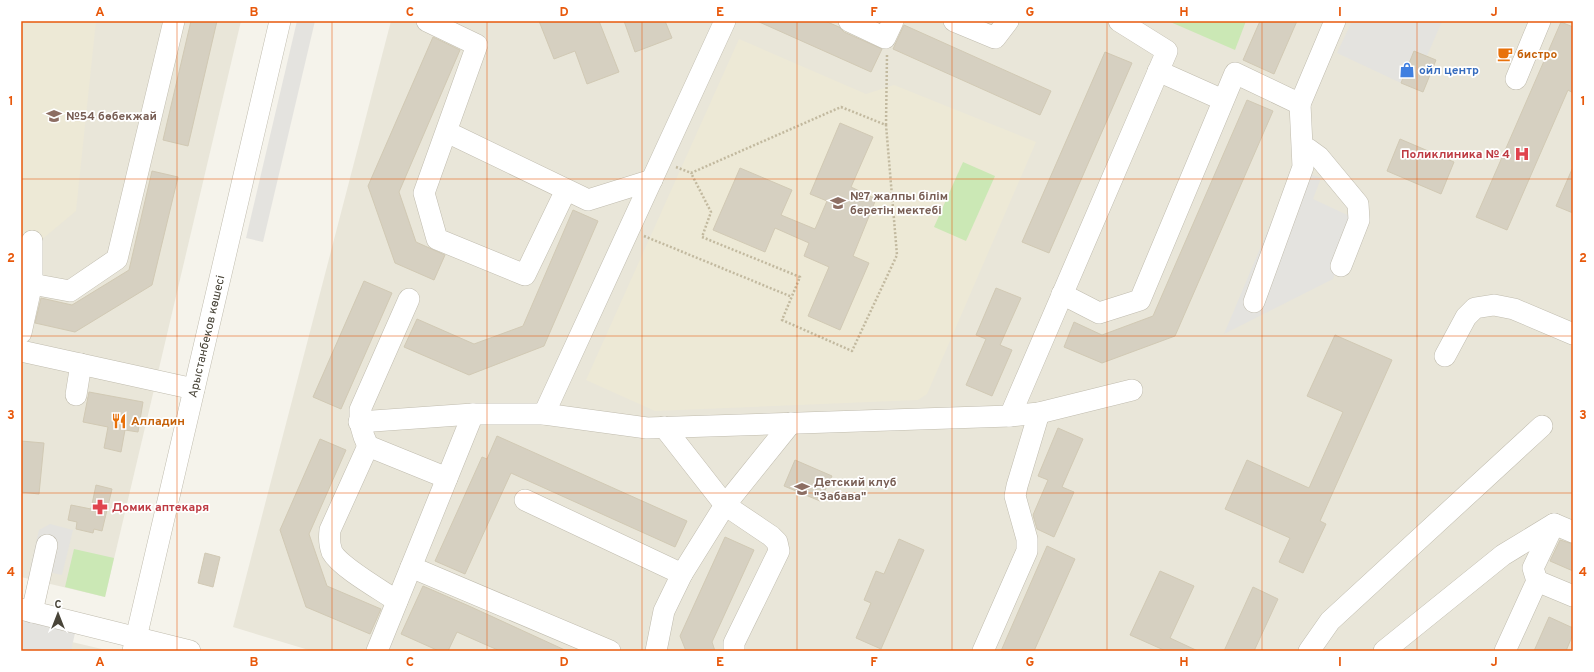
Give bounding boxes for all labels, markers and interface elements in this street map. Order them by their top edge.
text: A [95,5,105,21]
text: B [250,5,259,21]
text: C [406,5,414,21]
text: D [559,5,569,21]
text: E [716,5,724,21]
text: F [870,5,878,21]
text: G [1026,5,1035,21]
text: H [1179,5,1189,21]
text: I [1338,5,1342,21]
text: J [1490,5,1498,21]
cafe icon: бистро [1496,45,1514,63]
place label: бистро [1517,47,1557,63]
shop icon: ойл центр [1398,61,1416,79]
place label: ойл центр [1419,63,1479,79]
text: 1 [8,94,14,110]
text: 1 [1580,94,1586,110]
school or university icon: №54 бөбекжай [45,107,63,125]
place label: №54 бөбекжай [66,109,157,125]
hospital icon: Поликлиника № 4 [1513,145,1531,163]
place label: Поликлиника № 4 [1401,147,1510,163]
place label: №7 жалпы білім беретін мектебі [850,189,948,219]
school or university icon: №7 жалпы білім беретін мектебі [829,194,847,212]
text: 2 [7,251,15,267]
text: 2 [1579,251,1587,267]
street label: Арыстанбеков көшесі [185,274,229,399]
text: 3 [7,408,15,424]
text: 3 [1579,408,1587,424]
restaurant icon: Алладин [110,412,128,430]
place label: Алладин [131,414,185,430]
place label: Детский клуб "Забава" [814,475,897,505]
school or university icon: Детский клуб "Забава" [793,480,811,498]
pharmacy icon: Домик аптекаря [91,498,109,516]
place label: Домик аптекаря [112,500,209,516]
text: 4 [7,565,15,581]
text: 4 [1579,565,1587,581]
north arrow [38,594,78,634]
text: С [54,598,62,612]
text: A [95,655,105,671]
text: B [250,655,259,671]
text: C [406,655,414,671]
text: D [559,655,569,671]
text: E [716,655,724,671]
text: F [870,655,878,671]
text: G [1026,655,1035,671]
text: H [1179,655,1189,671]
text: I [1338,655,1342,671]
text: J [1490,655,1498,671]

